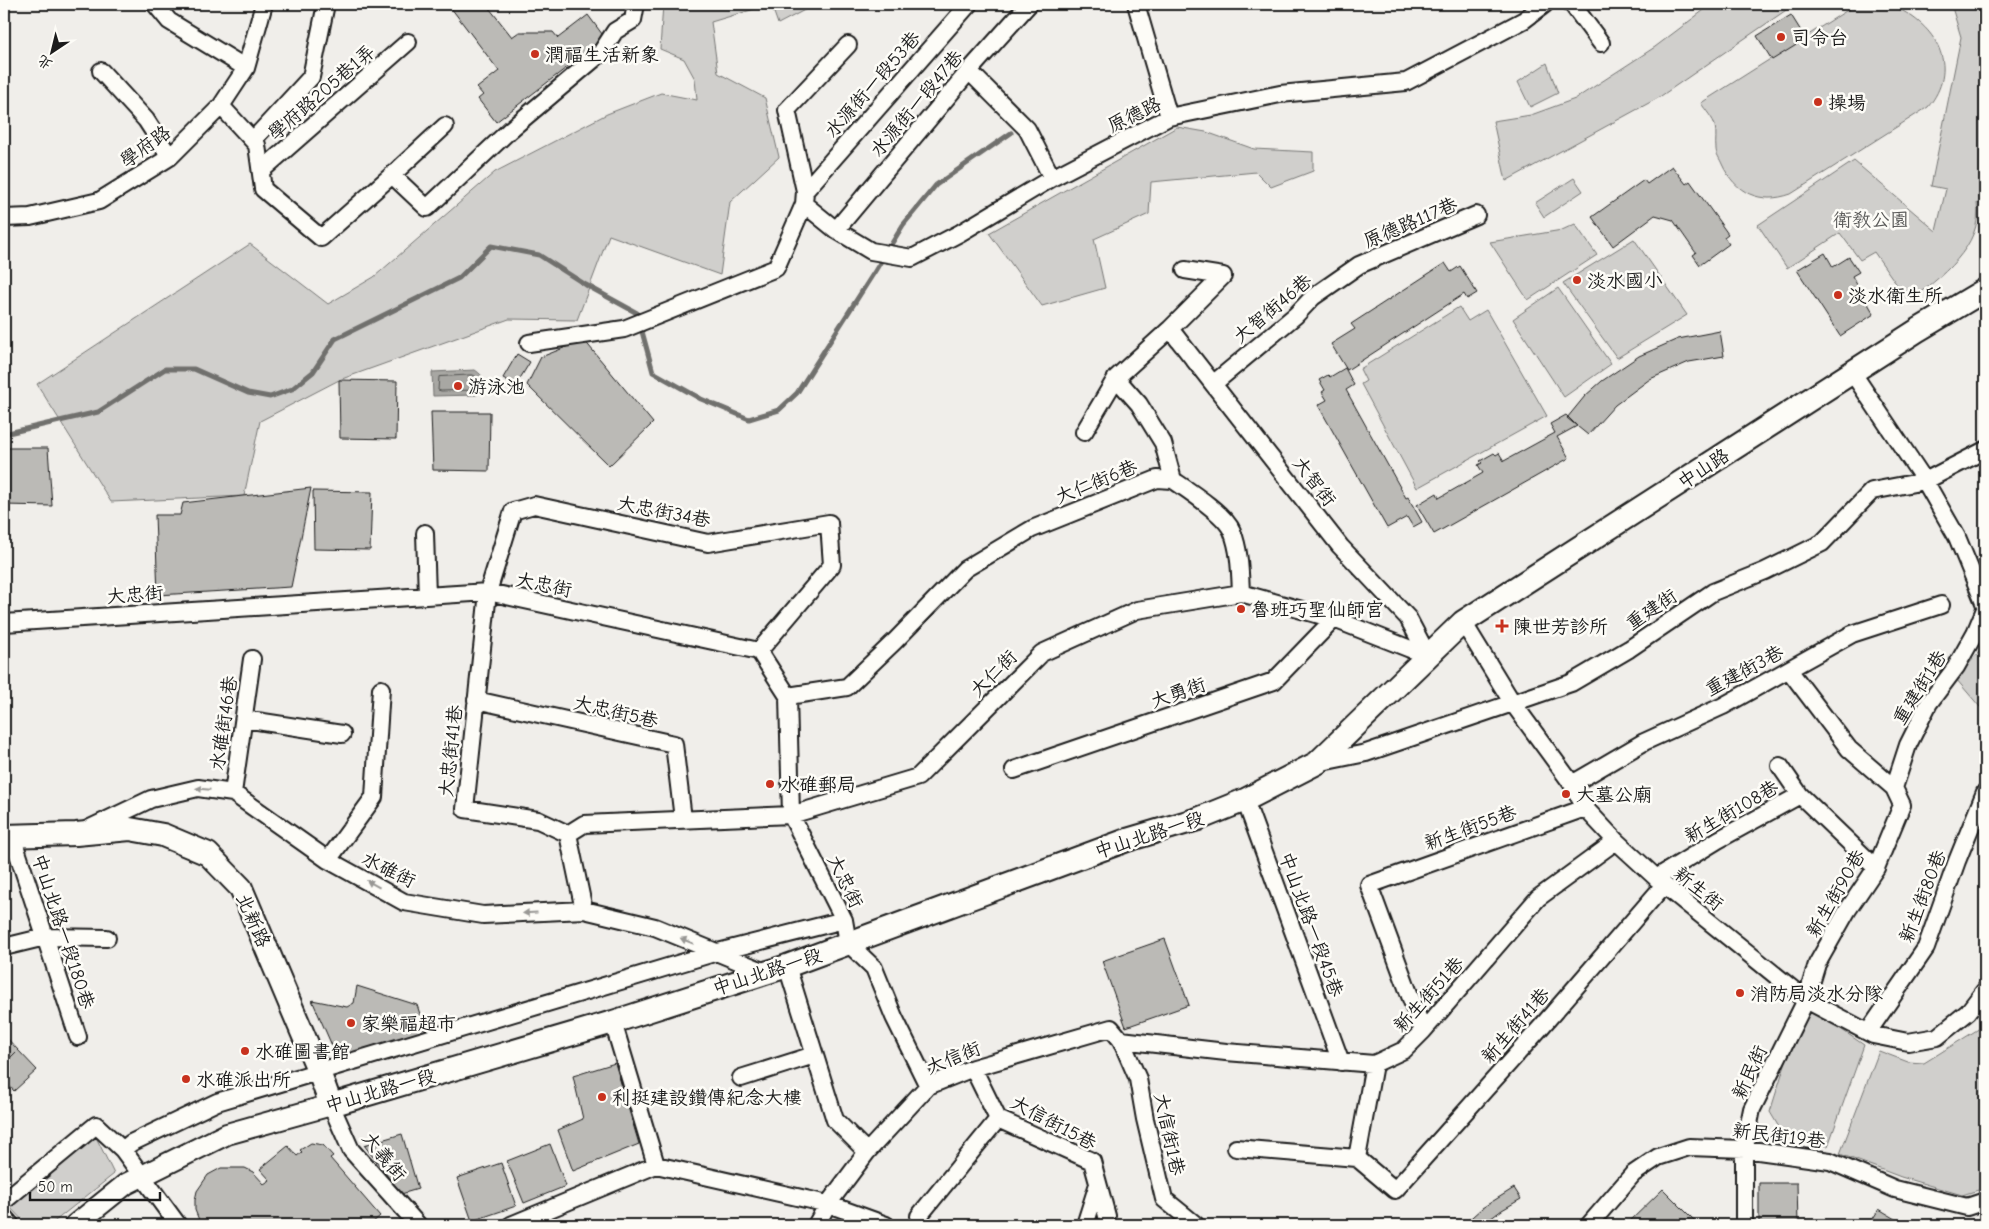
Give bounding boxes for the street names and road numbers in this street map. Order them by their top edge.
street label: 水源街一段53巷 [821,27,925,142]
street label: 學府路205巷1弄 [264,40,380,145]
street label: 水源街一段47巷 [866,46,968,161]
street label: 原德路 [1104,93,1165,137]
street label: 學府路 [116,121,175,172]
street label: 原德路117巷 [1360,193,1461,253]
street label: 大智街46巷 [1229,270,1316,348]
street label: 中山路 [1674,444,1733,494]
street label: 大智街 [1288,452,1340,511]
street label: 大仁街6巷 [1052,456,1141,508]
street label: 大忠街34巷 [615,492,712,532]
street label: 大忠街 [514,568,574,602]
street label: 大忠街 [106,582,164,608]
street label: 重建街 [1622,585,1681,635]
street label: 重建街3巷 [1702,641,1787,701]
street label: 大仁街 [966,646,1022,702]
street label: 重建街1巷 [1888,646,1951,729]
street label: 大勇街 [1148,673,1209,713]
street label: 水碓街46巷 [206,674,242,772]
street label: 大忠街5巷 [571,692,660,732]
street label: 大忠街41巷 [435,704,467,798]
street label: 新生街108巷 [1681,776,1782,848]
street label: 新生街55巷 [1421,801,1519,855]
street label: 中山北路一段 [1092,807,1207,863]
street label: 新生街90巷 [1802,846,1870,941]
street label: 新生街80巷 [1895,847,1951,946]
street label: 水碓街 [358,848,419,892]
street label: 中山北路一段45巷 [1275,849,1347,1000]
street label: 中山北路一段180巷 [28,851,99,1012]
street label: 大忠街 [823,851,867,912]
street label: 新生街 [1669,862,1727,915]
street label: 北新路 [231,890,275,951]
street label: 中山北路一段 [710,944,825,1000]
street label: 新生街51巷 [1389,952,1468,1037]
street label: 新生街41巷 [1477,983,1554,1068]
street label: 大信街 [923,1037,984,1079]
street label: 新民街 [1728,1042,1772,1103]
street label: 中山北路一段 [322,1065,438,1117]
street label: 大信街15巷 [1007,1091,1100,1155]
street label: 大信街1巷 [1150,1091,1188,1177]
street label: 新民街19巷 [1731,1119,1827,1153]
street label: 大義街 [358,1128,411,1186]

